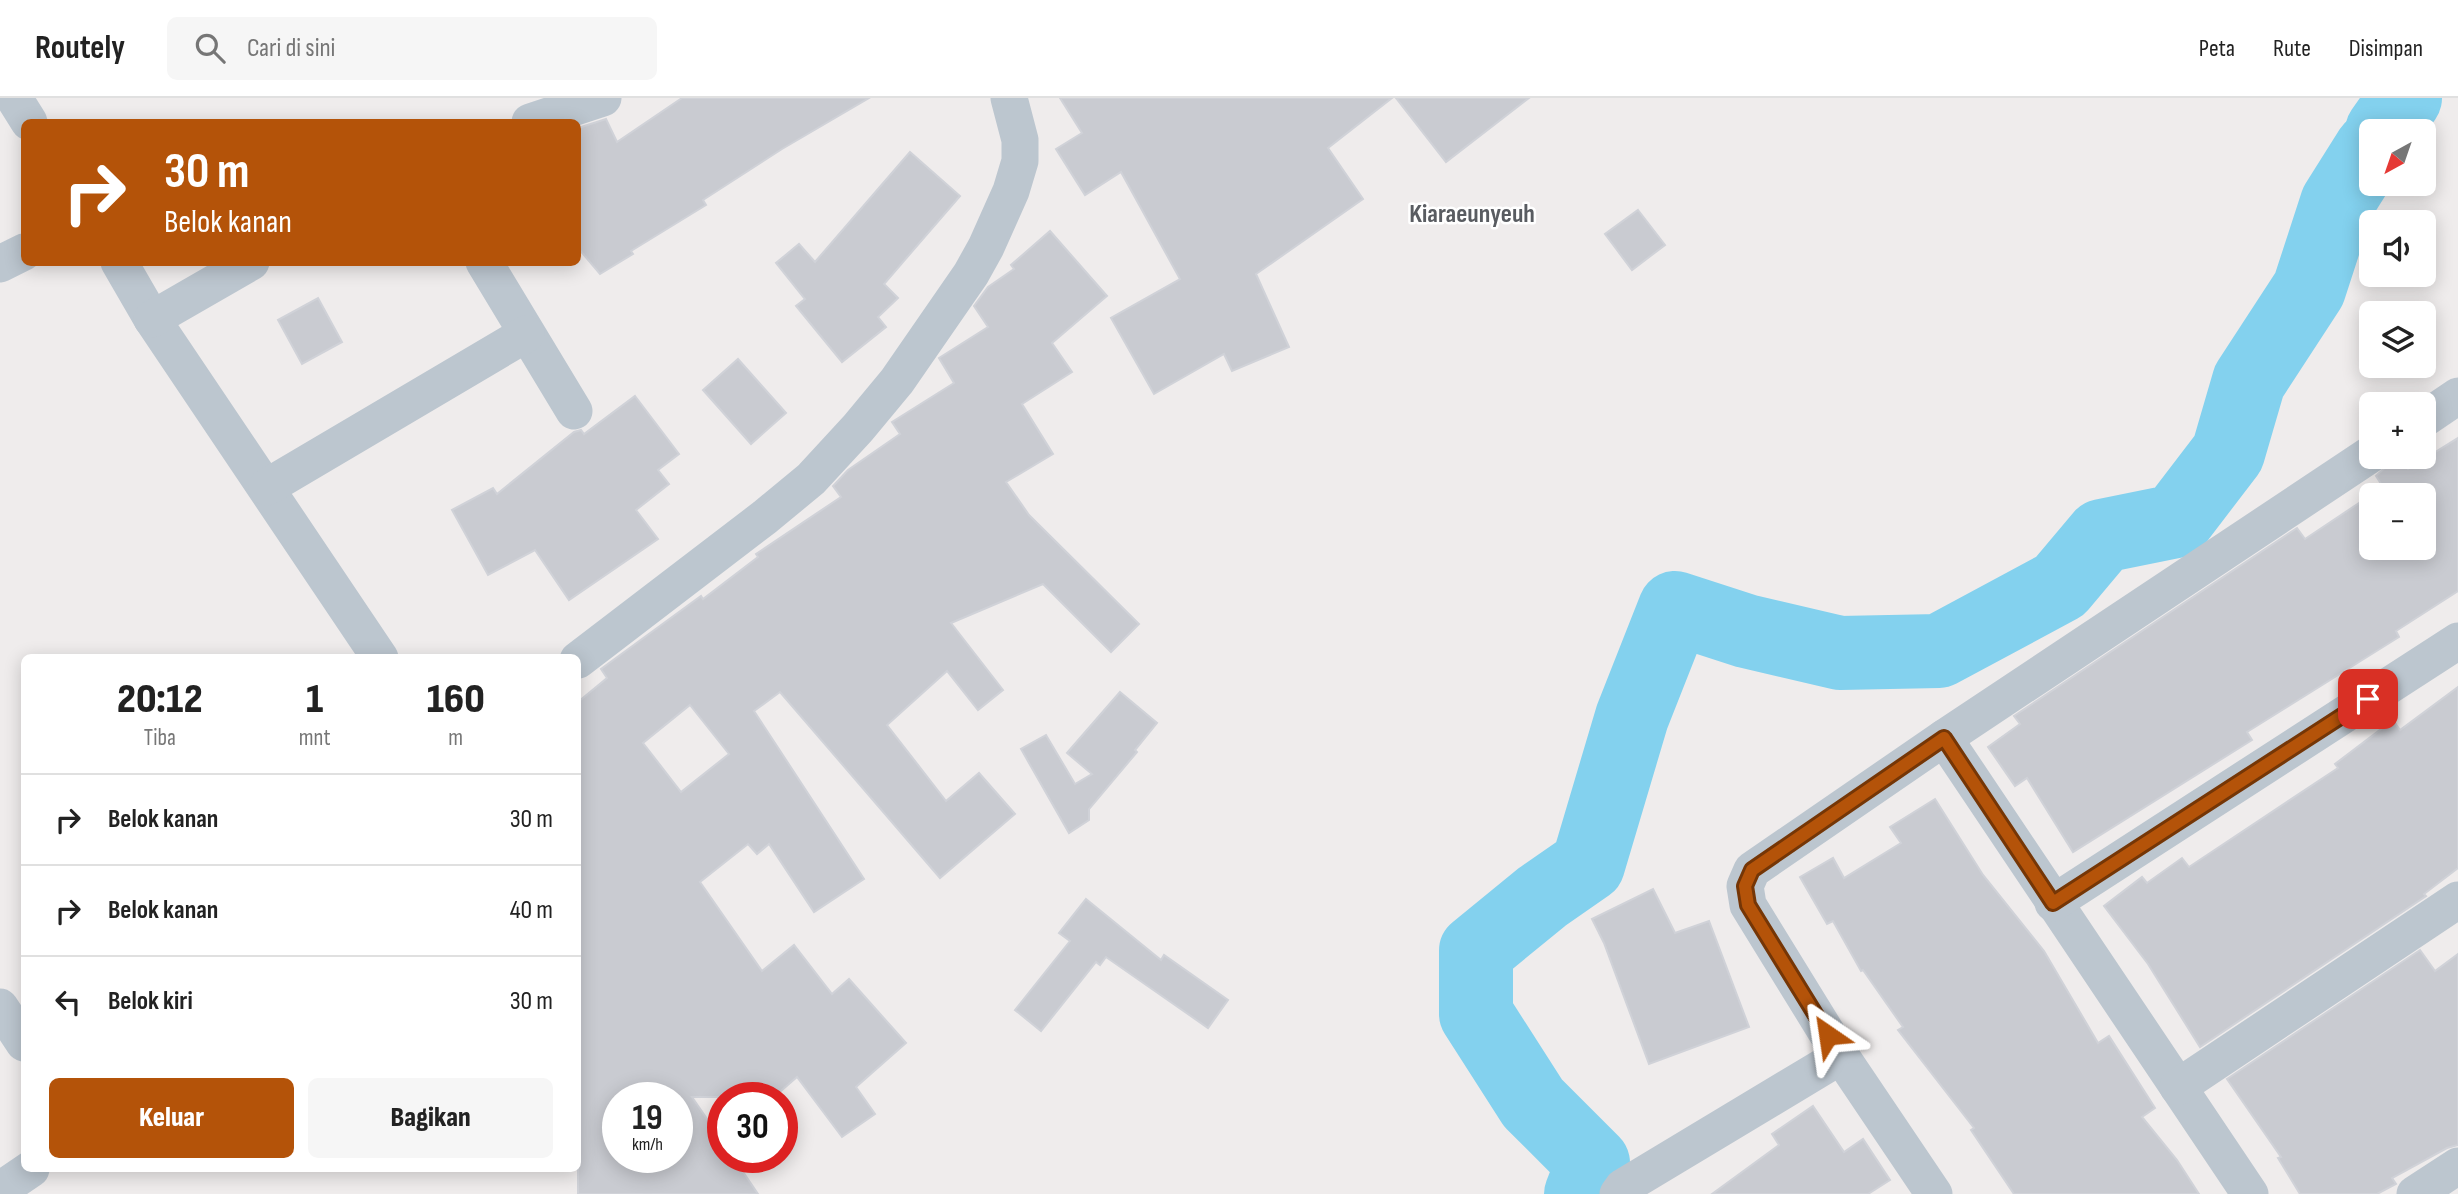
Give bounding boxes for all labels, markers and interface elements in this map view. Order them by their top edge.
search box [167,17,657,80]
text: Routely [35,28,125,68]
icon: search [191,29,229,67]
text: Cari di sini [247,33,335,64]
text: Peta [2199,34,2235,63]
text: Rute [2273,34,2311,63]
text: Disimpan [2349,34,2423,63]
north arrow [2359,119,2436,196]
map controls [2359,119,2436,560]
text: 30 m [164,143,249,202]
icon: right [49,147,140,238]
district label: Kiaraeunyeuh [1409,199,1535,230]
text: Belok kanan [164,203,292,242]
button: sound [2359,210,2436,287]
button: layers [2359,301,2436,378]
button: + [2359,392,2436,469]
button: − [2359,483,2436,560]
pin [2338,669,2398,729]
text: 20:12 [117,674,203,725]
text: 1 [306,674,323,725]
text: 160 [427,674,485,725]
icon: arrive [2349,680,2387,718]
text: Tiba [144,724,176,752]
text: mnt [299,724,331,752]
text: m [448,724,463,752]
icon: right [49,801,87,839]
text: Belok kanan [108,804,218,835]
text: 30 m [510,804,553,835]
icon: right [49,892,87,930]
text: Belok kanan [108,895,218,926]
text: 40 m [510,895,553,926]
icon: left [49,983,87,1021]
text: Belok kiri [108,986,193,1017]
text: 30 m [510,986,553,1017]
position arrow [1791,998,1865,1072]
button: Keluar [49,1078,294,1158]
button: Bagikan [308,1078,553,1158]
speed limit sign: 30 [707,1082,798,1173]
text: 19 [632,1097,663,1140]
text: km/h [632,1134,663,1155]

